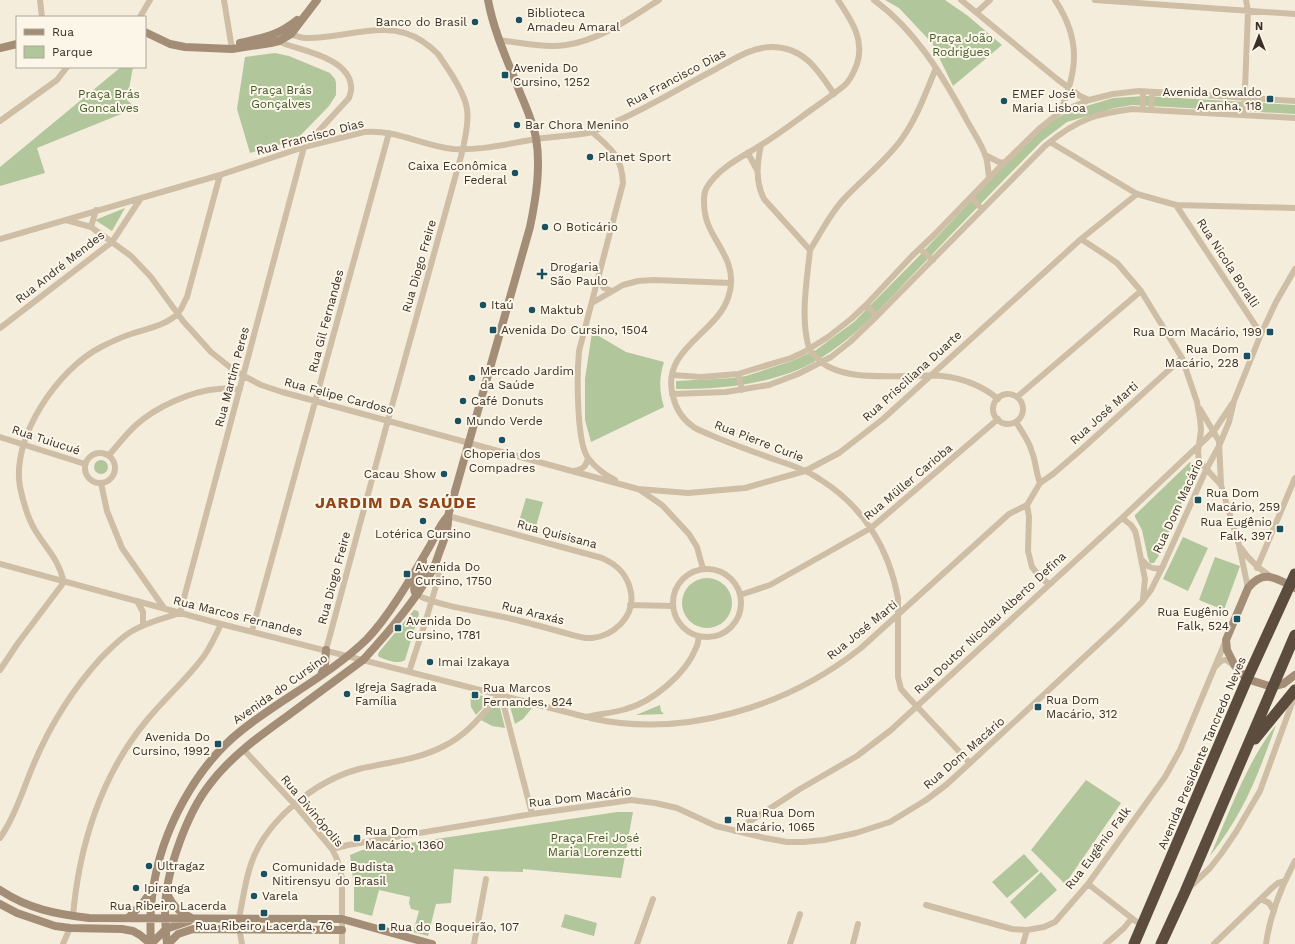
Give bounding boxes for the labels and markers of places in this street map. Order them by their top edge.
place label: Biblioteca Amadeu Amaral [527,6,620,34]
place label: Banco do Brasil [376,15,467,29]
marker: Biblioteca Amadeu Amaral [514,15,524,25]
marker: Banco do Brasil [470,17,480,27]
place label: Avenida Do Cursino, 1252 [513,61,590,89]
marker: Avenida Do Cursino, 1252 [500,70,510,80]
place label: Avenida Oswaldo Aranha, 118 [1163,85,1262,113]
place label: EMEF José Maria Lisboa [1012,87,1086,115]
marker: Avenida Oswaldo Aranha, 118 [1265,94,1275,104]
marker: EMEF José Maria Lisboa [999,96,1009,106]
place label: Bar Chora Menino [525,118,629,132]
marker: Bar Chora Menino [512,120,522,130]
place label: Planet Sport [598,150,671,164]
marker: Planet Sport [585,152,595,162]
place label: Caixa Econômica Federal [408,159,507,187]
marker: Caixa Econômica Federal [510,168,520,178]
place label: O Boticário [553,220,618,234]
marker: O Boticário [540,222,550,232]
place label: Drogaria São Paulo [550,260,608,288]
marker: Drogaria São Paulo [537,269,547,279]
place label: Itaú [491,298,514,312]
marker: Itaú [478,300,488,310]
place label: Maktub [540,303,584,317]
marker: Maktub [527,305,537,315]
place label: Avenida Do Cursino, 1504 [501,323,648,337]
marker: Avenida Do Cursino, 1504 [488,325,498,335]
place label: Rua Dom Macário, 199 [1133,325,1262,339]
marker: Rua Dom Macário, 199 [1265,327,1275,337]
place label: Rua Dom Macário, 228 [1165,342,1239,370]
marker: Rua Dom Macário, 228 [1242,351,1252,361]
place label: Mercado Jardim da Saúde [480,364,574,392]
marker: Mercado Jardim da Saúde [467,373,477,383]
place label: Café Donuts [471,394,544,408]
marker: Café Donuts [458,396,468,406]
place label: Mundo Verde [466,414,543,428]
marker: Mundo Verde [453,416,463,426]
marker: Choperia dos Compadres [497,435,507,445]
place label: Choperia dos Compadres [463,447,541,475]
place label: Cacau Show [364,467,436,481]
marker: Cacau Show [439,469,449,479]
place label: Rua Dom Macário, 259 [1206,486,1280,514]
marker: Rua Dom Macário, 259 [1193,495,1203,505]
place label: Rua Eugênio Falk, 397 [1200,515,1272,543]
marker: Lotérica Cursino [418,516,428,526]
marker: Rua Eugênio Falk, 397 [1275,524,1285,534]
place label: Lotérica Cursino [375,527,471,541]
place label: Avenida Do Cursino, 1750 [415,560,492,588]
marker: Avenida Do Cursino, 1750 [402,569,412,579]
place label: Rua Eugênio Falk, 524 [1157,605,1229,633]
place label: Avenida Do Cursino, 1781 [406,614,480,642]
marker: Rua Eugênio Falk, 524 [1232,614,1242,624]
marker: Avenida Do Cursino, 1781 [393,623,403,633]
place label: Imai Izakaya [438,655,510,669]
marker: Imai Izakaya [425,657,435,667]
place label: Igreja Sagrada Família [355,680,437,708]
place label: Rua Marcos Fernandes, 824 [483,681,573,709]
marker: Igreja Sagrada Família [342,689,352,699]
marker: Rua Marcos Fernandes, 824 [470,690,480,700]
place label: Rua Dom Macário, 312 [1046,693,1118,721]
marker: Rua Dom Macário, 312 [1033,702,1043,712]
place label: Avenida Do Cursino, 1992 [132,730,210,758]
marker: Avenida Do Cursino, 1992 [213,739,223,749]
place label: Rua Rua Dom Macário, 1065 [736,806,815,834]
marker: Rua Rua Dom Macário, 1065 [723,815,733,825]
place label: Rua Dom Macário, 1360 [365,824,444,852]
marker: Rua Dom Macário, 1360 [352,833,362,843]
place label: Ultragaz [157,859,205,873]
place label: Comunidade Budista Nitirensyu do Brasil [272,860,394,888]
marker: Ultragaz [144,861,154,871]
marker: Comunidade Budista Nitirensyu do Brasil [259,869,269,879]
place label: Ipiranga [144,881,191,895]
marker: Ipiranga [131,883,141,893]
place label: Varela [262,889,298,903]
marker: Varela [249,891,259,901]
marker: Rua Ribeiro Lacerda, 76 [259,908,269,918]
place label: Rua Ribeiro Lacerda, 76 [195,919,333,933]
place label: Rua do Boqueirão, 107 [390,920,519,934]
marker: Rua do Boqueirão, 107 [377,922,387,932]

